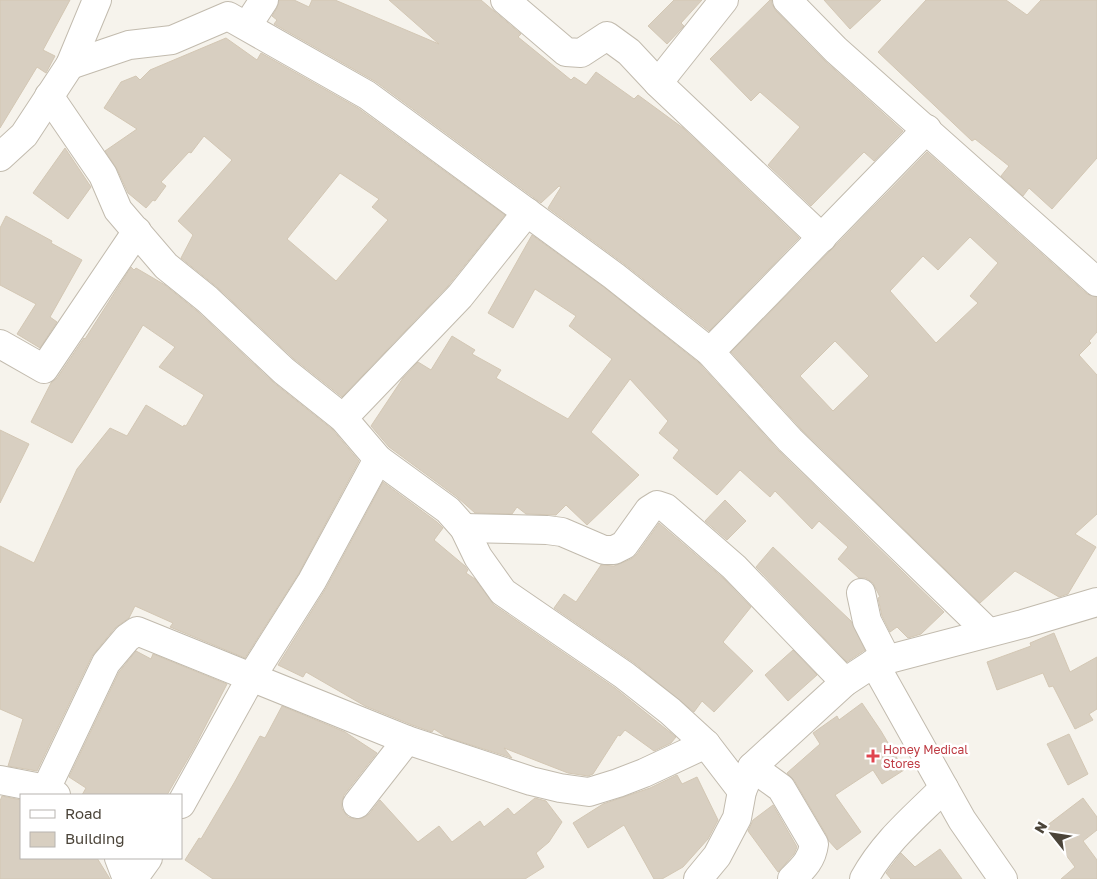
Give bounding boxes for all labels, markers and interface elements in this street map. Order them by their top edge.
place label: Honey Medical Stores [883,742,968,771]
marker: Honey Medical Stores [867,750,879,762]
legend [20,794,182,859]
text: Road [65,804,102,822]
north arrow [1027,809,1077,859]
text: N [1030,818,1050,836]
text: Building [65,829,125,847]

